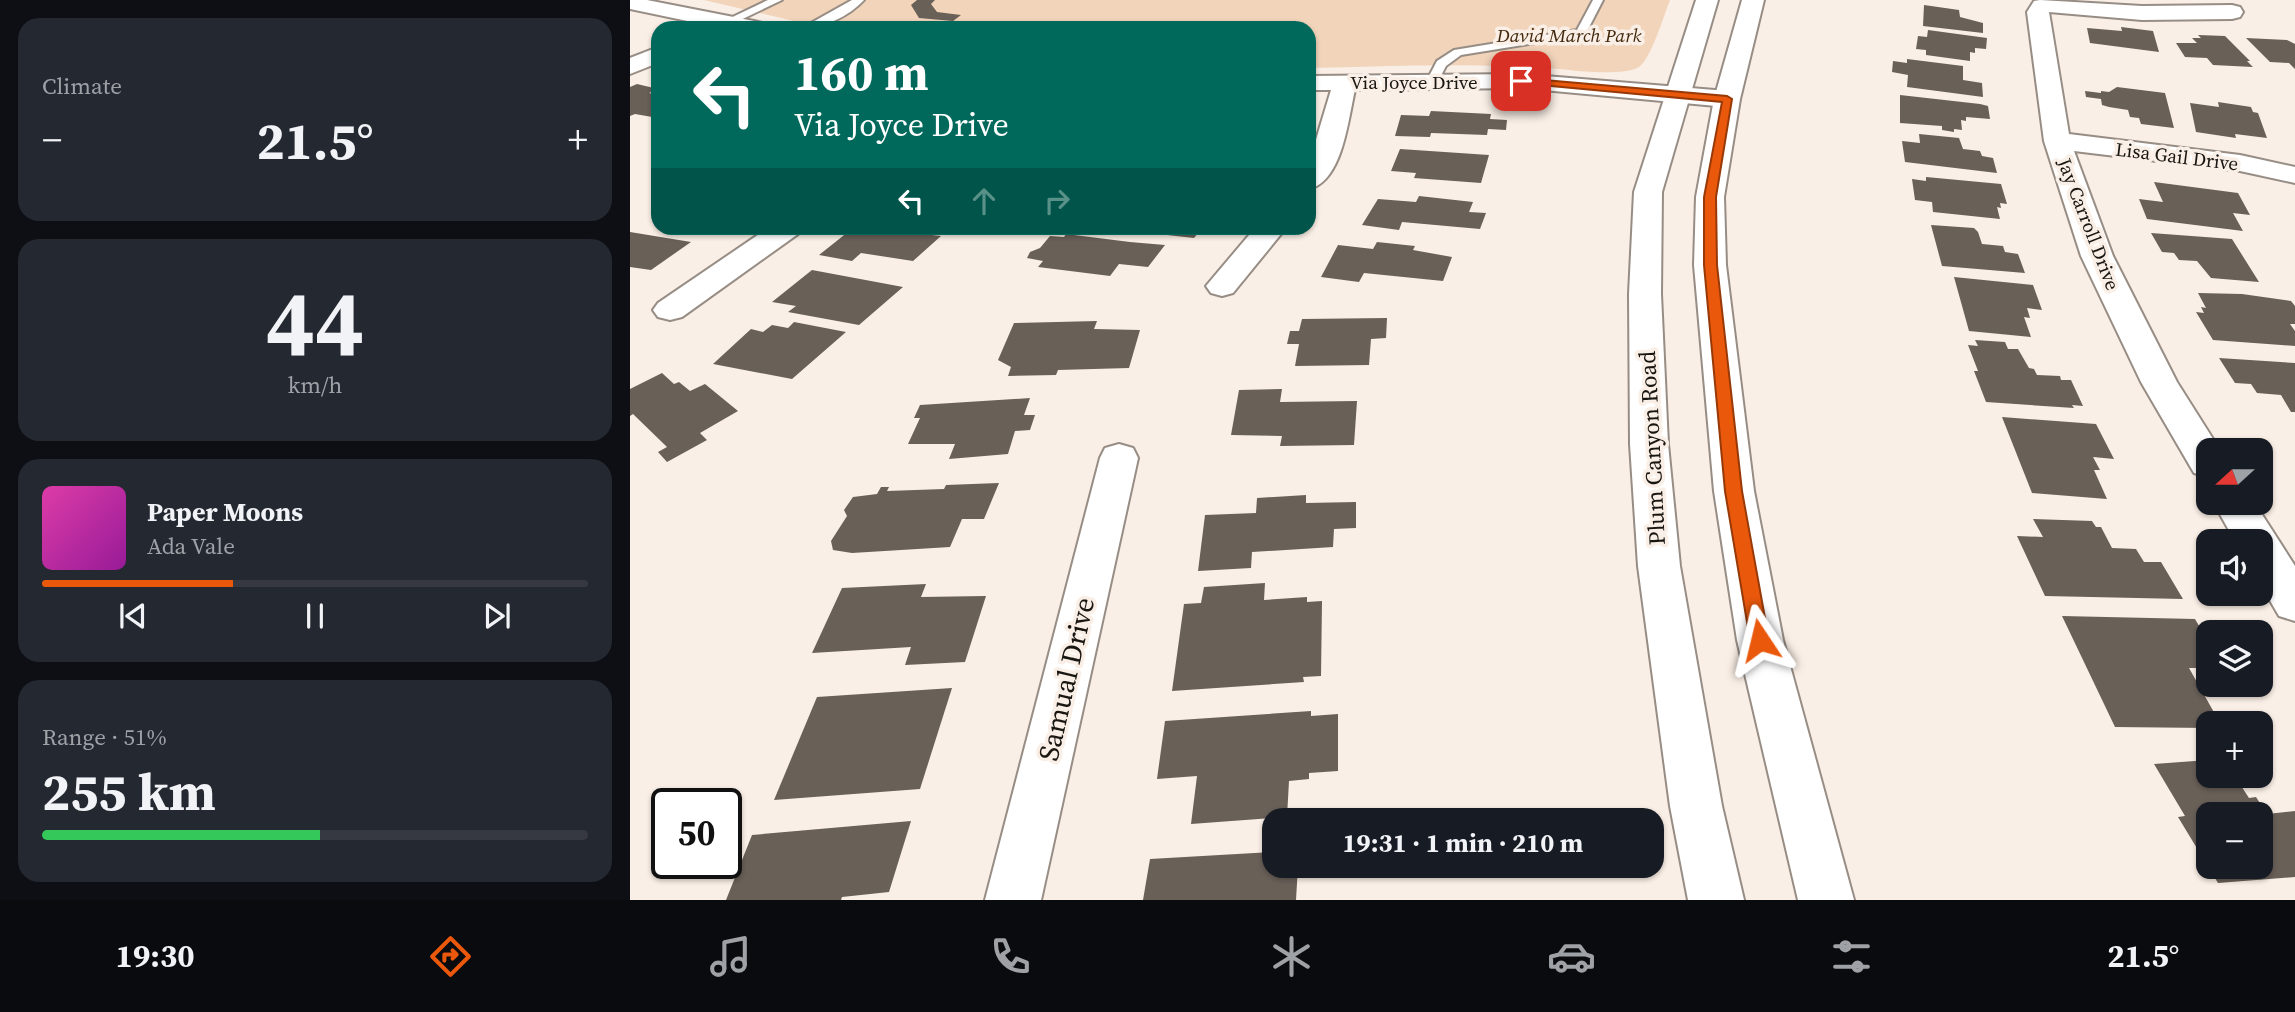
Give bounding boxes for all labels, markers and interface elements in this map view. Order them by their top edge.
park label: David March Park [1496,22,1642,48]
text: 160 m [794,39,929,106]
icon: left [679,49,770,140]
pin [1491,51,1551,111]
icon: arrive [1502,62,1540,100]
street label: Via Joyce Drive [1350,69,1478,95]
text: Climate [42,70,122,102]
text: Via Joyce Drive [794,103,1009,147]
text: 21.5° [256,105,374,176]
text: − [42,114,62,166]
text: + [568,114,588,166]
street label: Lisa Gail Drive [2114,136,2240,176]
street label: Jay Carroll Drive [2052,153,2126,294]
icon: left [892,182,930,220]
icon: ahead [965,182,1003,220]
icon: right [1038,182,1076,220]
text: 44 [266,261,364,385]
street label: Plum Canyon Road [1631,350,1673,546]
text: km/h [288,369,342,401]
north arrow [2196,438,2273,514]
map controls [2196,438,2273,879]
text: Paper Moons [147,494,303,530]
button: sound [2196,529,2273,606]
text: Ada Vale [147,530,235,562]
street label: Samual Drive [1029,594,1103,764]
icon: previous [114,597,152,635]
icon: pause [296,597,334,635]
icon: next [478,597,516,635]
position arrow [1723,603,1797,677]
button: layers [2196,620,2273,697]
button: + [2196,711,2273,788]
text: Range · 51% [42,721,167,753]
text: 255 km [42,756,216,827]
speed limit sign: 50 [651,788,742,879]
button: − [2196,802,2273,879]
text: 19:31 · 1 min · 210 m [1343,825,1583,861]
icon: directions [426,932,475,981]
icon: music [706,932,755,981]
icon: phone [986,932,1035,981]
icon: climate [1267,932,1316,981]
icon: car [1547,932,1596,981]
icon: filters [1827,932,1876,981]
text: 19:30 [116,934,195,978]
text: 21.5° [2107,934,2179,978]

